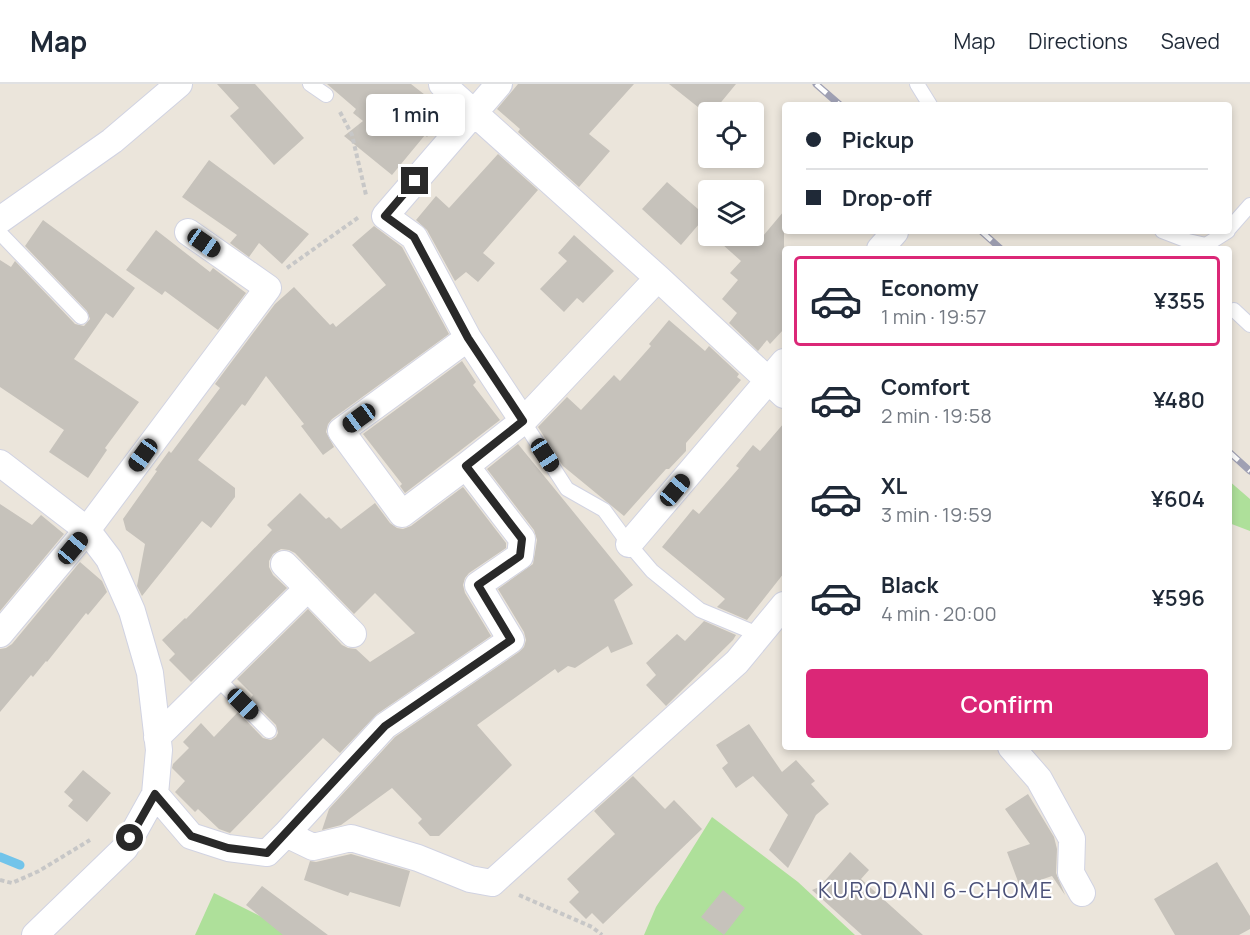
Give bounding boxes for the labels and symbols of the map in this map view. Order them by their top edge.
callout: 1 min [366,94,464,136]
route end [401,167,428,194]
car [184,225,224,261]
car [339,400,379,436]
car [125,435,161,475]
car [528,435,562,475]
car [657,470,693,510]
car [55,528,91,568]
car [224,685,262,723]
route start [116,824,143,851]
district label: KURODANI 6-CHOME [818,875,1054,905]

